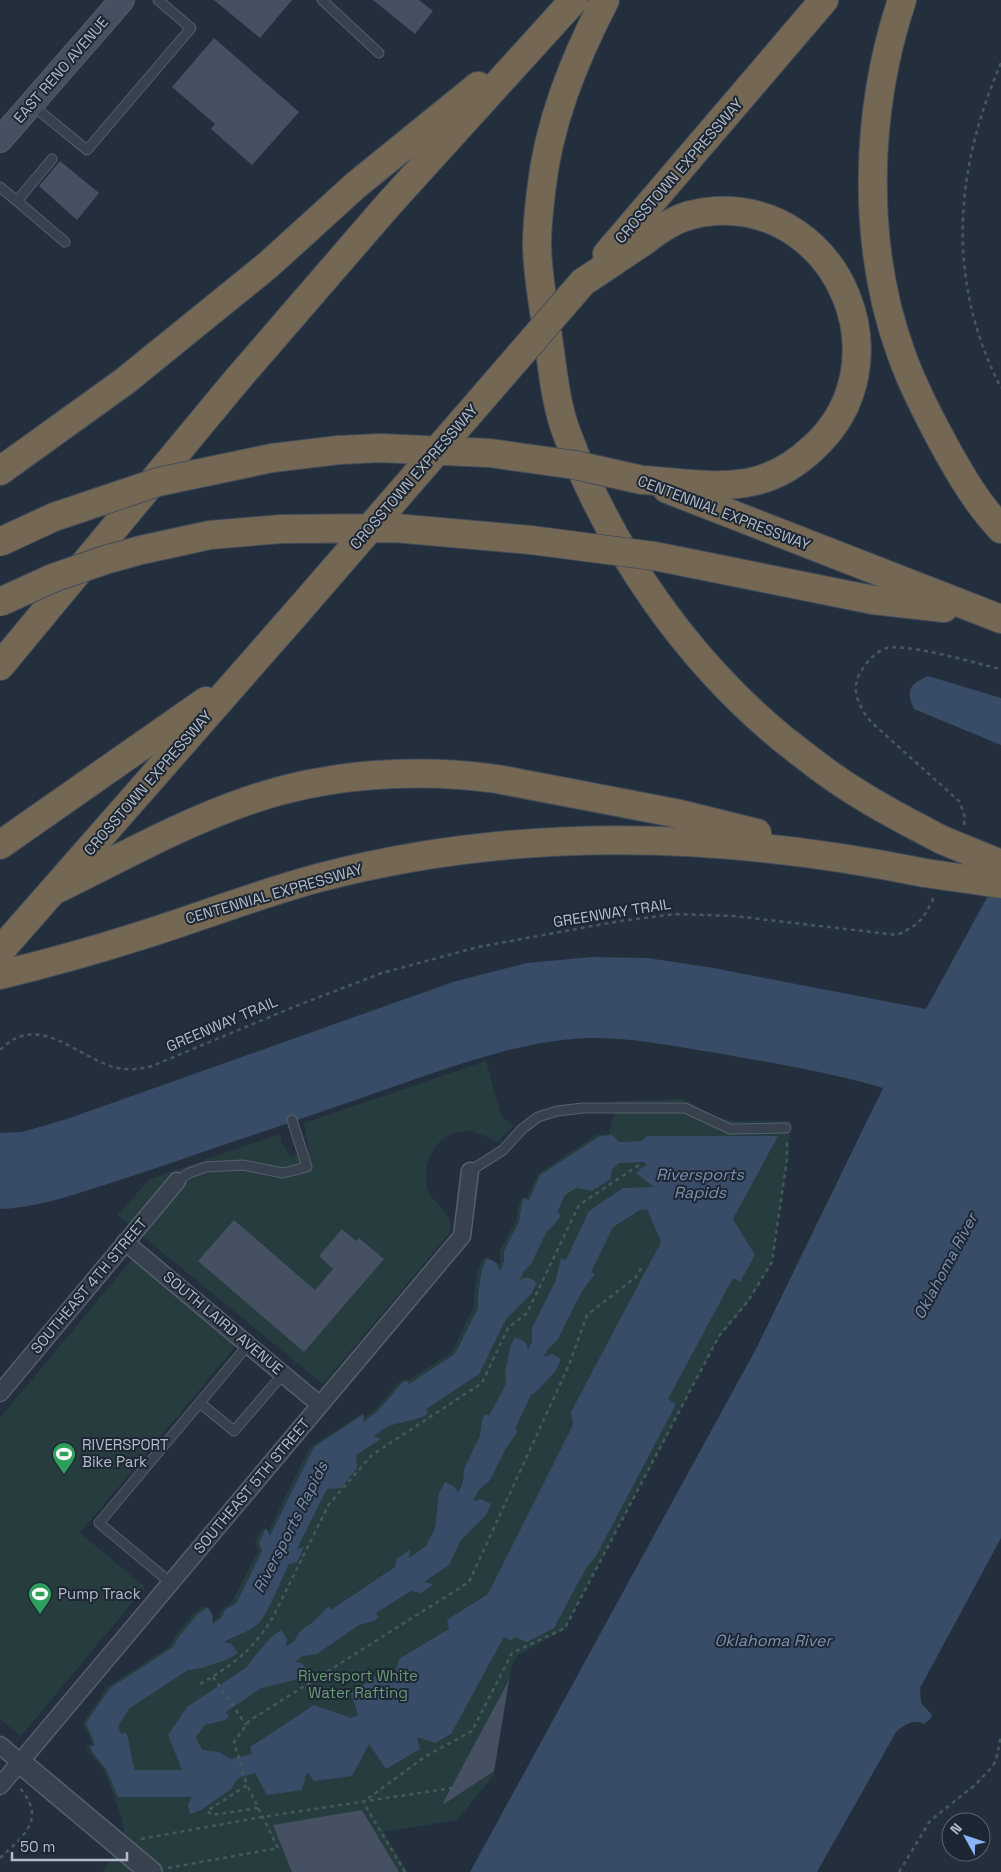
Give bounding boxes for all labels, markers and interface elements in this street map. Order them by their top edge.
street label: EAST RENO AVENUE [9,12,112,127]
street label: CROSSTOWN EXPRESSWAY [610,94,747,247]
street label: CROSSTOWN EXPRESSWAY [345,400,482,553]
street label: CENTENNIAL EXPRESSWAY [635,471,813,554]
street label: CROSSTOWN EXPRESSWAY [79,706,216,859]
street label: CENTENNIAL EXPRESSWAY [183,859,365,928]
street label: GREENWAY TRAIL [552,894,672,931]
street label: GREENWAY TRAIL [163,991,280,1056]
water label: Riversports Rapids [656,1164,745,1203]
water label: Oklahoma River [909,1208,983,1323]
street label: SOUTHEAST 4TH STREET [26,1214,151,1357]
street label: SOUTH LAIRD AVENUE [159,1267,287,1378]
street label: SOUTHEAST 5TH STREET [189,1414,314,1557]
place label: RIVERSPORT Bike Park [82,1435,169,1471]
sports icon: RIVERSPORT Bike Park [51,1441,77,1475]
water label: Riversports Rapids [248,1458,333,1596]
sports icon: Pump Track [27,1581,53,1615]
place label: Pump Track [58,1584,141,1603]
water label: Oklahoma River [714,1630,833,1651]
park label: Riversport White Water Rafting [298,1666,418,1702]
north arrow [941,1812,991,1862]
text: N [946,1819,966,1838]
scale bar [12,1830,128,1862]
text: 50 m [20,1837,55,1856]

